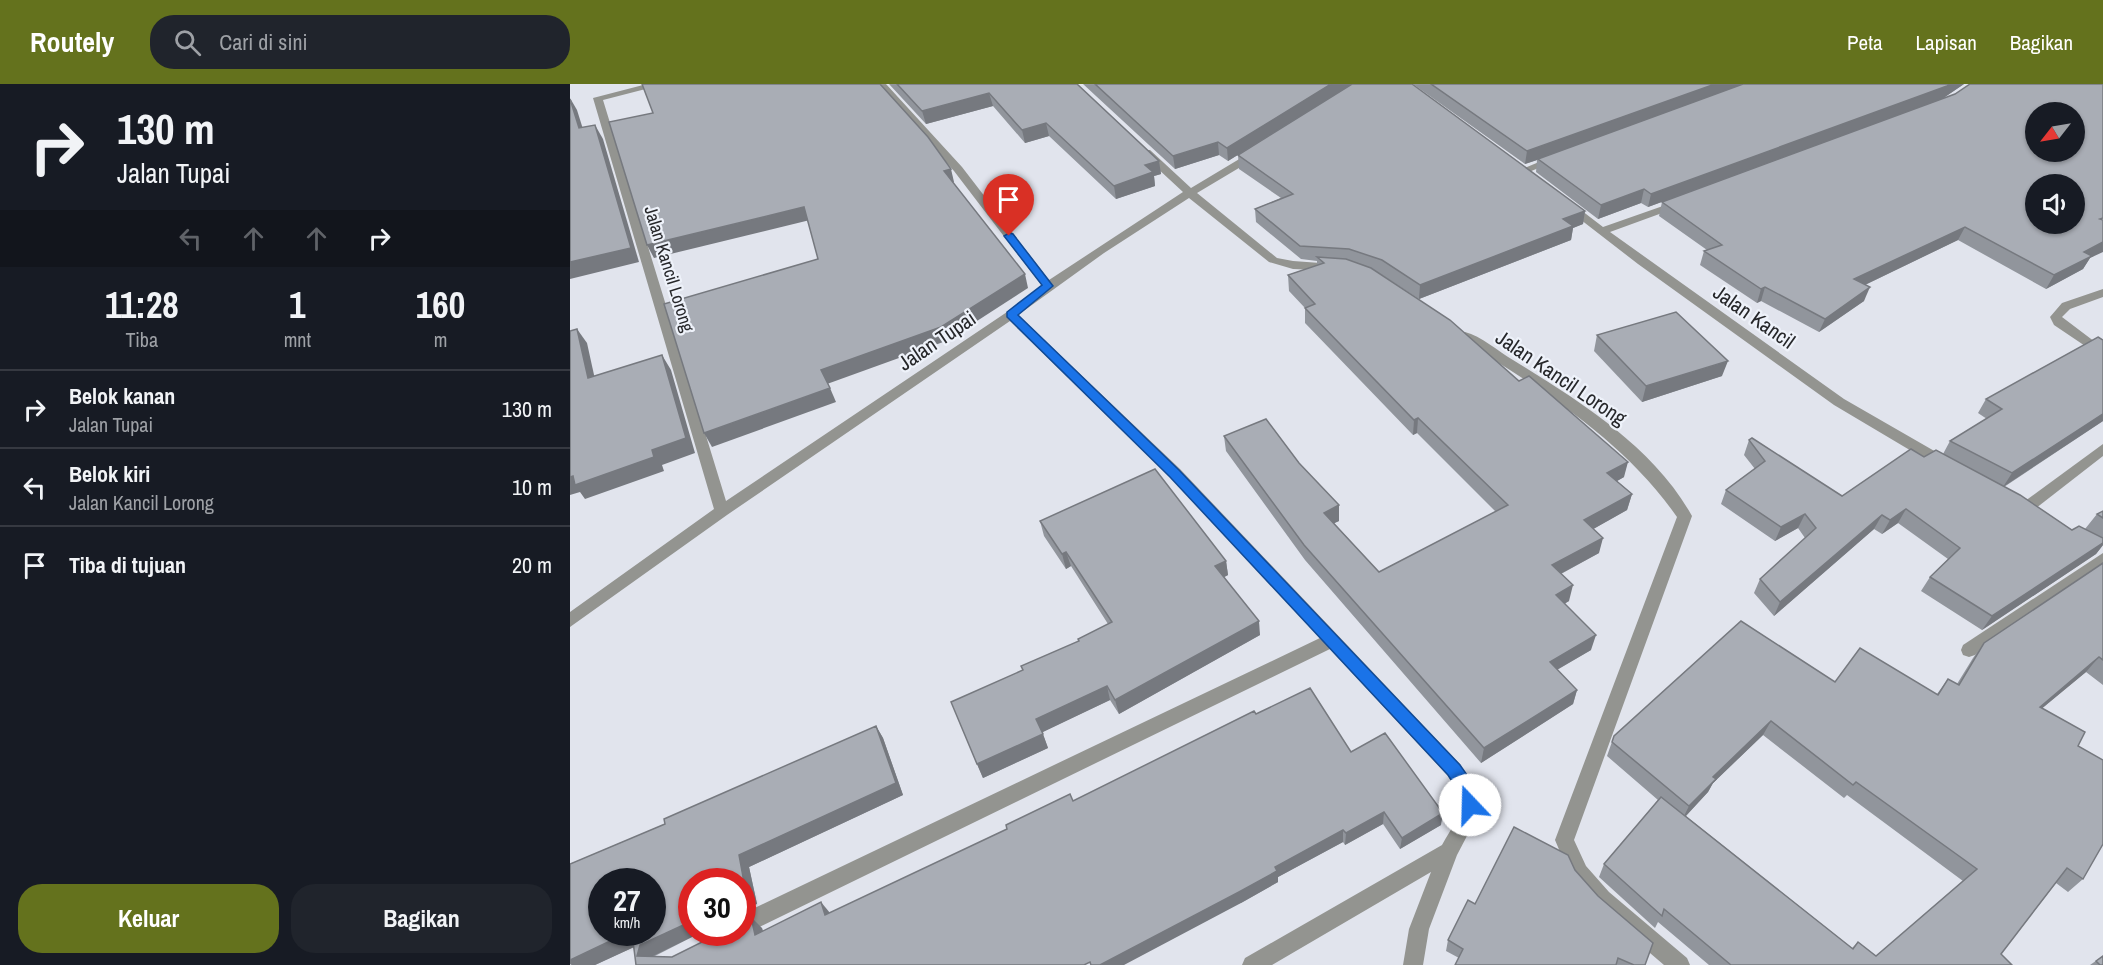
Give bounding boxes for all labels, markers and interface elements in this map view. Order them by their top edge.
search box [150,15,570,69]
text: Routely [30,23,114,61]
icon: search [171,26,204,59]
text: Cari di sini [219,27,307,57]
text: Peta [1847,28,1883,57]
text: Lapisan [1916,28,1977,57]
text: Bagikan [2010,28,2073,57]
text: 130 m [117,101,215,157]
north arrow [2025,102,2085,162]
map controls [2025,102,2085,234]
icon: right [18,108,96,186]
text: Jalan Tupai [117,155,230,191]
pin [983,174,1034,236]
button: sound [2025,174,2085,234]
icon: arrive [992,183,1025,216]
street label: Jalan Kancil Lorong [638,203,701,336]
icon: left [174,222,207,255]
icon: ahead [237,222,270,255]
icon: ahead [300,222,333,255]
icon: right [363,222,396,255]
street label: Jalan Kancil [1708,278,1801,355]
text: 11:28 [105,281,179,329]
text: 1 [289,281,306,329]
text: 160 [416,281,465,329]
street label: Jalan Tupai [892,304,981,377]
street label: Jalan Kancil Lorong [1490,323,1633,432]
text: Tiba [126,326,158,353]
text: mnt [284,326,311,353]
text: m [434,326,447,353]
text: Belok kanan [69,381,175,411]
icon: right [18,393,51,426]
text: 130 m [502,394,552,424]
text: Jalan Tupai [69,411,153,438]
text: Belok kiri [69,459,150,489]
icon: left [18,471,51,504]
text: 10 m [512,472,552,502]
text: Jalan Kancil Lorong [69,489,214,516]
icon: arrive [18,549,51,582]
text: Tiba di tujuan [69,550,186,580]
text: 20 m [512,550,552,580]
position arrow [1438,773,1502,837]
speed limit sign: 30 [678,868,756,946]
text: 27 [613,880,641,920]
button: Keluar [18,884,279,953]
button: Bagikan [291,884,552,953]
text: km/h [614,912,640,933]

